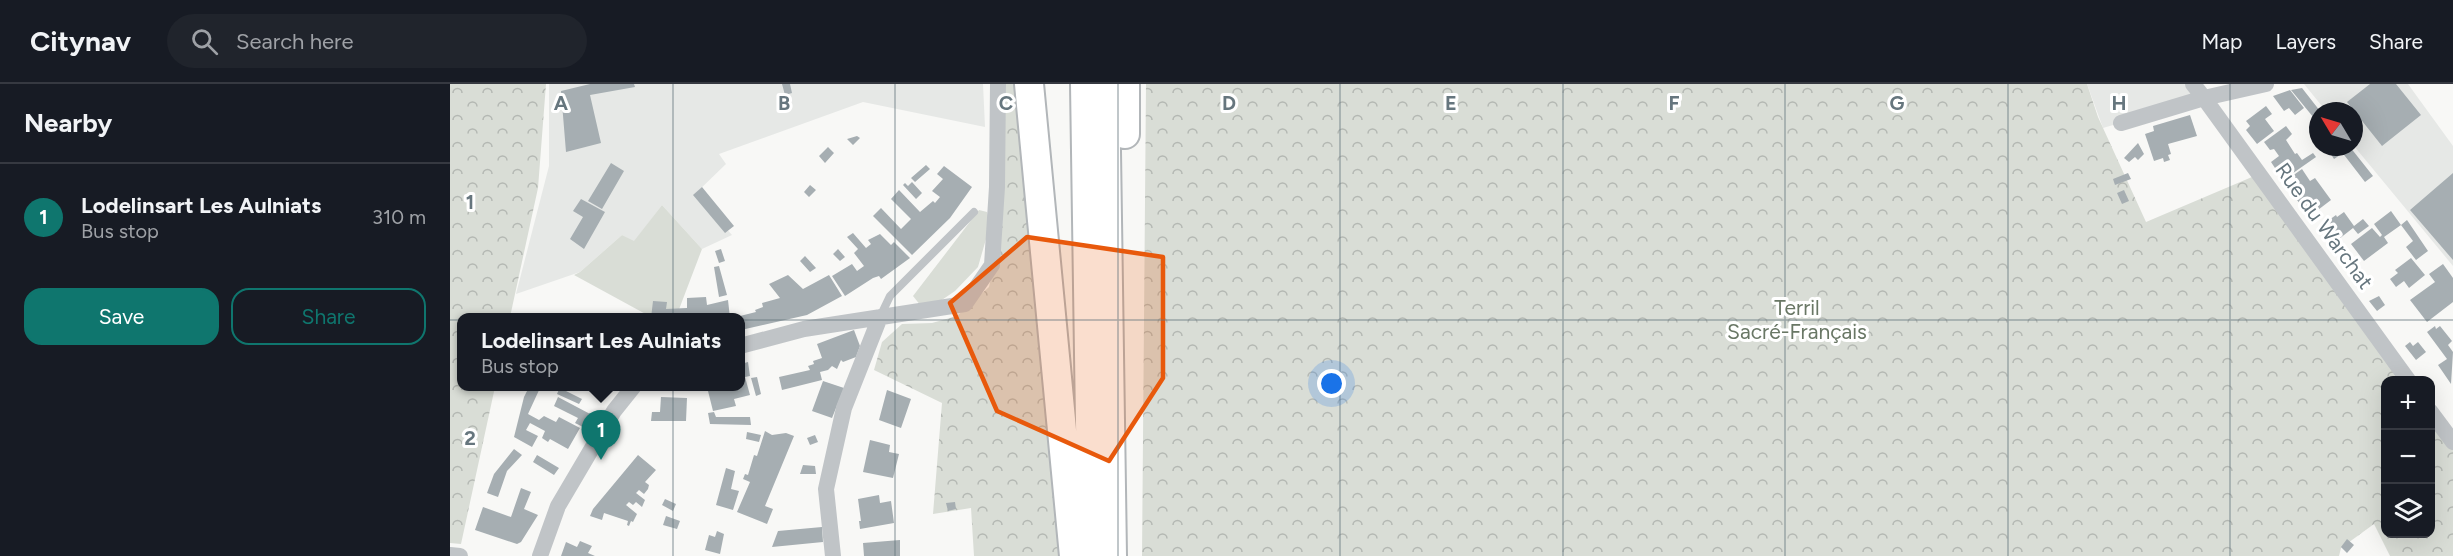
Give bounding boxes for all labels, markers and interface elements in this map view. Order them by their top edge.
search box [167,14,587,68]
text: Citynav [30,24,131,58]
icon: search [188,25,221,58]
text: Search here [236,28,354,55]
text: Map [2202,29,2242,54]
text: Layers [2275,29,2336,54]
text: Share [2369,29,2423,54]
text: A [554,91,569,115]
text: B [778,91,790,115]
text: C [999,91,1013,115]
text: D [1222,91,1236,115]
text: E [1445,91,1457,115]
text: F [1668,91,1680,115]
text: G [1890,91,1905,115]
text: H [2112,91,2127,115]
north arrow [2309,102,2363,156]
text: Nearby [24,107,112,139]
street label: Rue du Warchat [2270,158,2379,294]
text: 1 [466,190,474,214]
text: Lodelinsart Les Aulniats [81,192,321,219]
text: 1 [39,205,48,229]
text: 310 m [372,205,426,229]
text: Bus stop [81,219,159,243]
button: Save [24,288,219,345]
button: Share [231,288,426,345]
park label: Terril Sacré-Français [1727,295,1867,344]
popup [457,313,745,391]
text: Lodelinsart Les Aulniats [481,327,721,354]
text: Bus stop [481,354,559,378]
your location [1317,369,1346,398]
map controls [2381,376,2435,538]
button: + [2381,376,2435,430]
pin: 1 [582,410,620,460]
text: 2 [464,426,476,450]
button: − [2381,430,2435,484]
button: layers [2381,484,2435,538]

